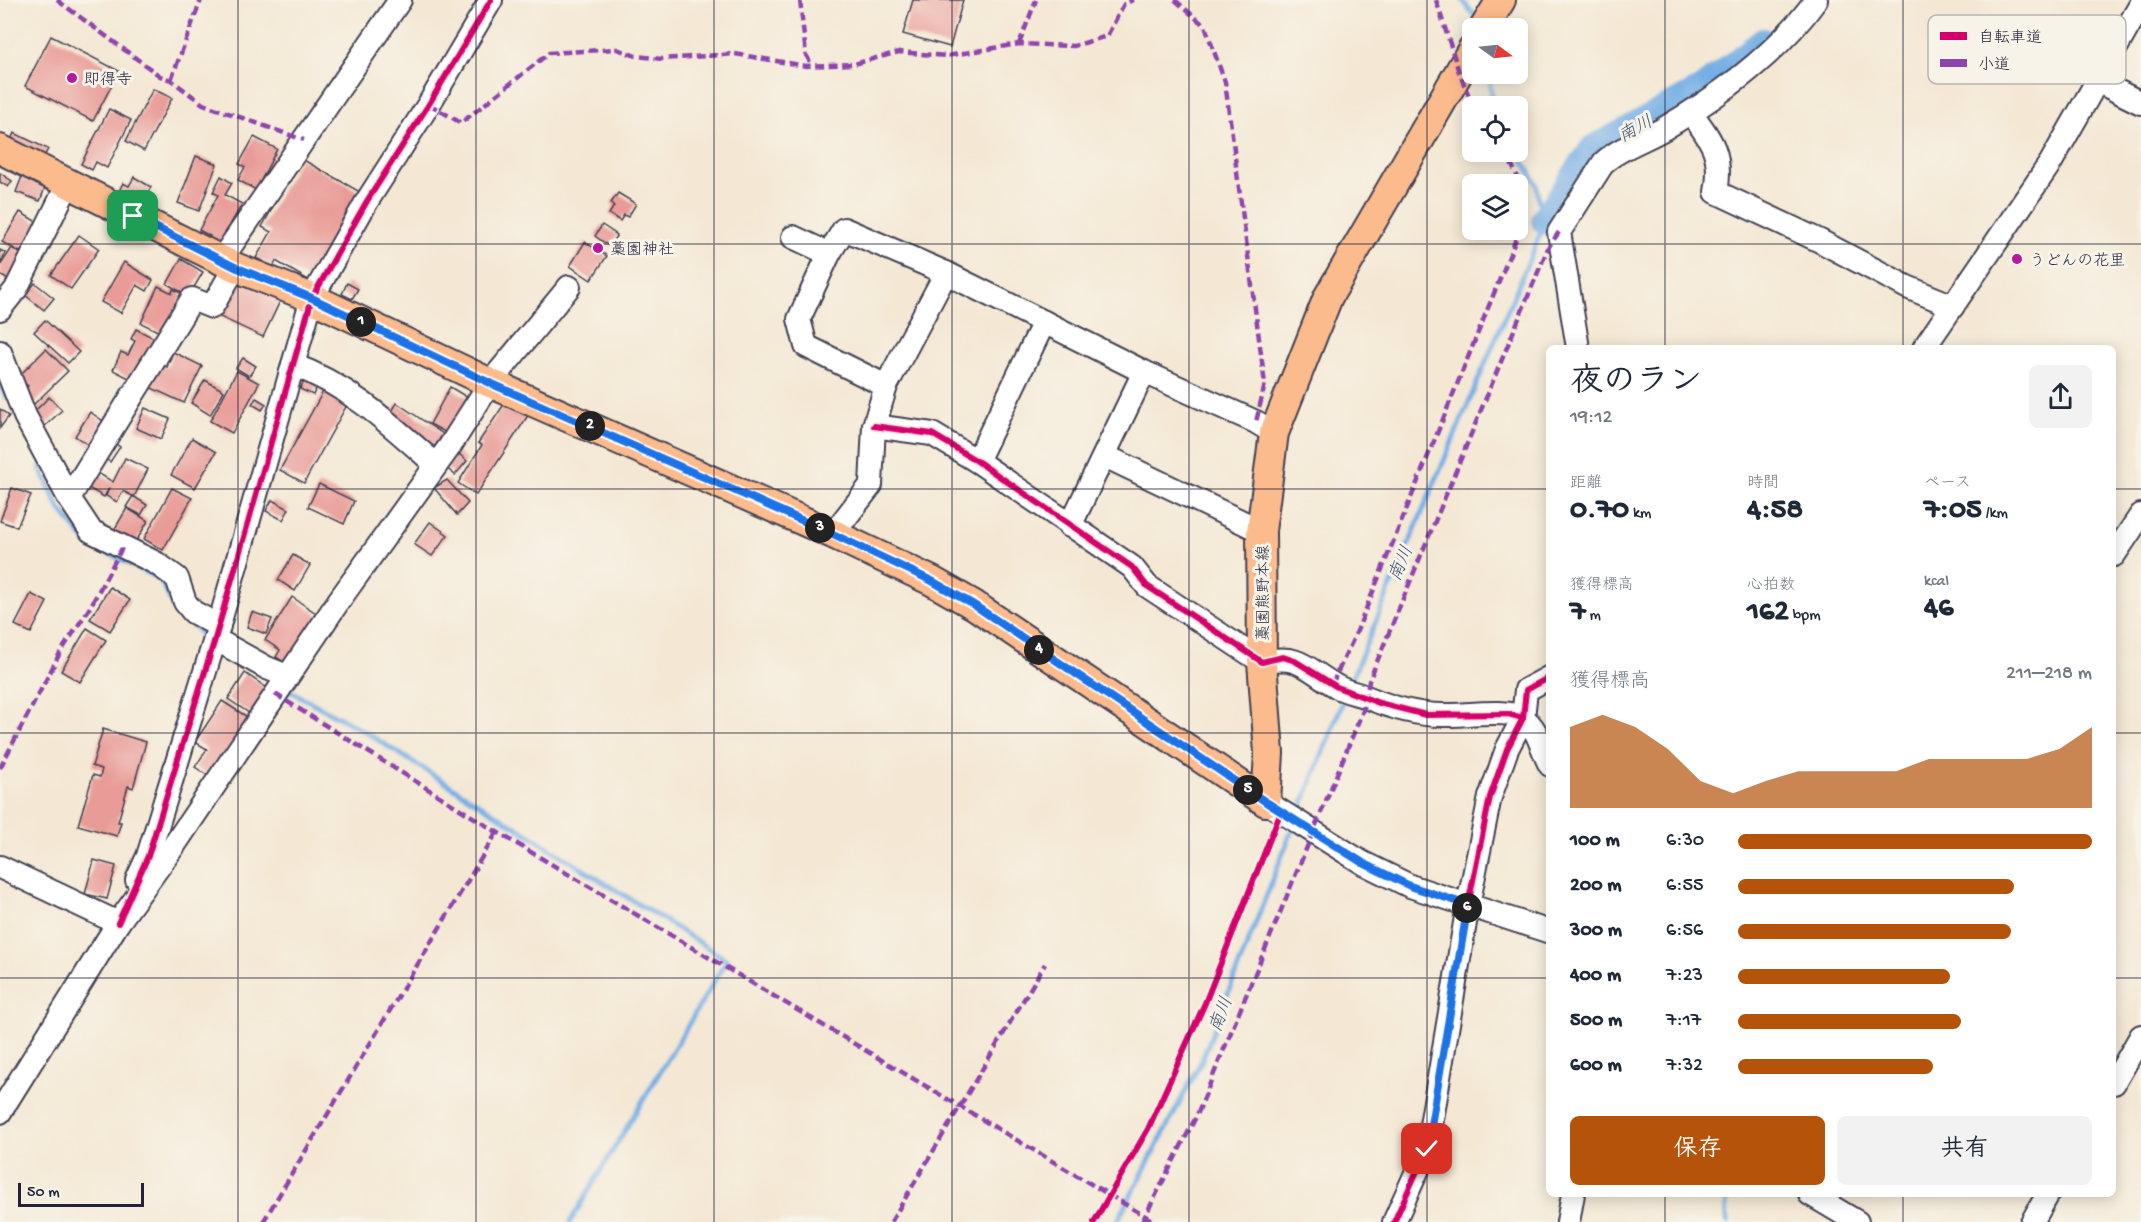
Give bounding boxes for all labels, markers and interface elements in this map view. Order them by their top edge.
legend [1928,15,2126,84]
north arrow [1462,18,1528,84]
map controls [1462,18,1528,240]
text: 自転車道 [1978,28,2042,49]
text: 小道 [1978,56,2010,76]
marker: 即得寺 [65,71,79,85]
place label: 即得寺 [84,71,132,91]
button: locate [1462,96,1528,162]
water label: 南川 [1615,111,1657,148]
button: layers [1462,174,1528,240]
pin [107,190,158,241]
icon: arrive [116,199,149,232]
marker: 藁園神社 [591,241,605,255]
place label: 藁園神社 [610,241,674,261]
marker: うどんの花里 [2010,252,2024,266]
place label: うどんの花里 [2029,252,2125,272]
pin: 1 [346,307,376,337]
text: 1 [358,312,364,331]
text: 夜のラン [1570,365,1702,403]
button: share [2029,365,2092,428]
text: 19:12 [1570,407,1612,430]
pin: 2 [575,411,605,441]
text: 2 [586,416,594,435]
text: 距離 [1570,475,1602,494]
text: 時間 [1747,475,1779,494]
text: ペース [1924,475,1971,494]
text: 0.70 [1570,494,1629,529]
text: 4:58 [1747,494,1803,529]
text: 7:05 [1924,494,1982,529]
text: km [1629,505,1651,524]
text: /km [1982,505,2008,524]
pin: 3 [805,513,835,543]
text: 3 [816,518,824,537]
water label: 南川 [1385,543,1419,585]
street label: 藁園熊野本線 [1254,545,1275,641]
text: kcal [1924,573,1949,592]
text: 獲得標高 [1570,577,1634,596]
text: 心拍数 [1747,577,1795,596]
text: 46 [1924,592,1953,627]
text: 7 [1570,596,1586,631]
text: 162 [1747,596,1789,631]
text: m [1586,607,1601,626]
text: bpm [1789,607,1821,626]
pin: 4 [1024,635,1054,665]
text: 4 [1035,640,1043,659]
text: 211–218 m [2006,663,2092,686]
text: 獲得標高 [1570,671,1650,694]
pin: 5 [1233,775,1263,805]
text: 5 [1244,780,1252,799]
text: 100 m [1570,830,1620,853]
text: 6:30 [1666,830,1704,853]
text: 200 m [1570,875,1621,898]
text: 6:55 [1666,875,1703,898]
pin: 6 [1452,893,1482,923]
text: 6 [1463,898,1471,917]
text: 300 m [1570,920,1622,943]
text: 6:56 [1666,920,1703,943]
text: 400 m [1570,965,1621,988]
text: 7:23 [1666,965,1703,988]
water label: 南川 [1205,994,1239,1035]
text: 500 m [1570,1010,1622,1033]
text: 7:17 [1666,1010,1701,1033]
text: 600 m [1570,1055,1622,1078]
text: 7:32 [1666,1055,1703,1078]
button: 保存 [1570,1116,1825,1185]
button: 共有 [1837,1116,2092,1185]
pin [1401,1123,1452,1174]
icon: check [1410,1132,1443,1165]
scale bar [18,1180,144,1208]
text: 50 m [27,1184,60,1203]

